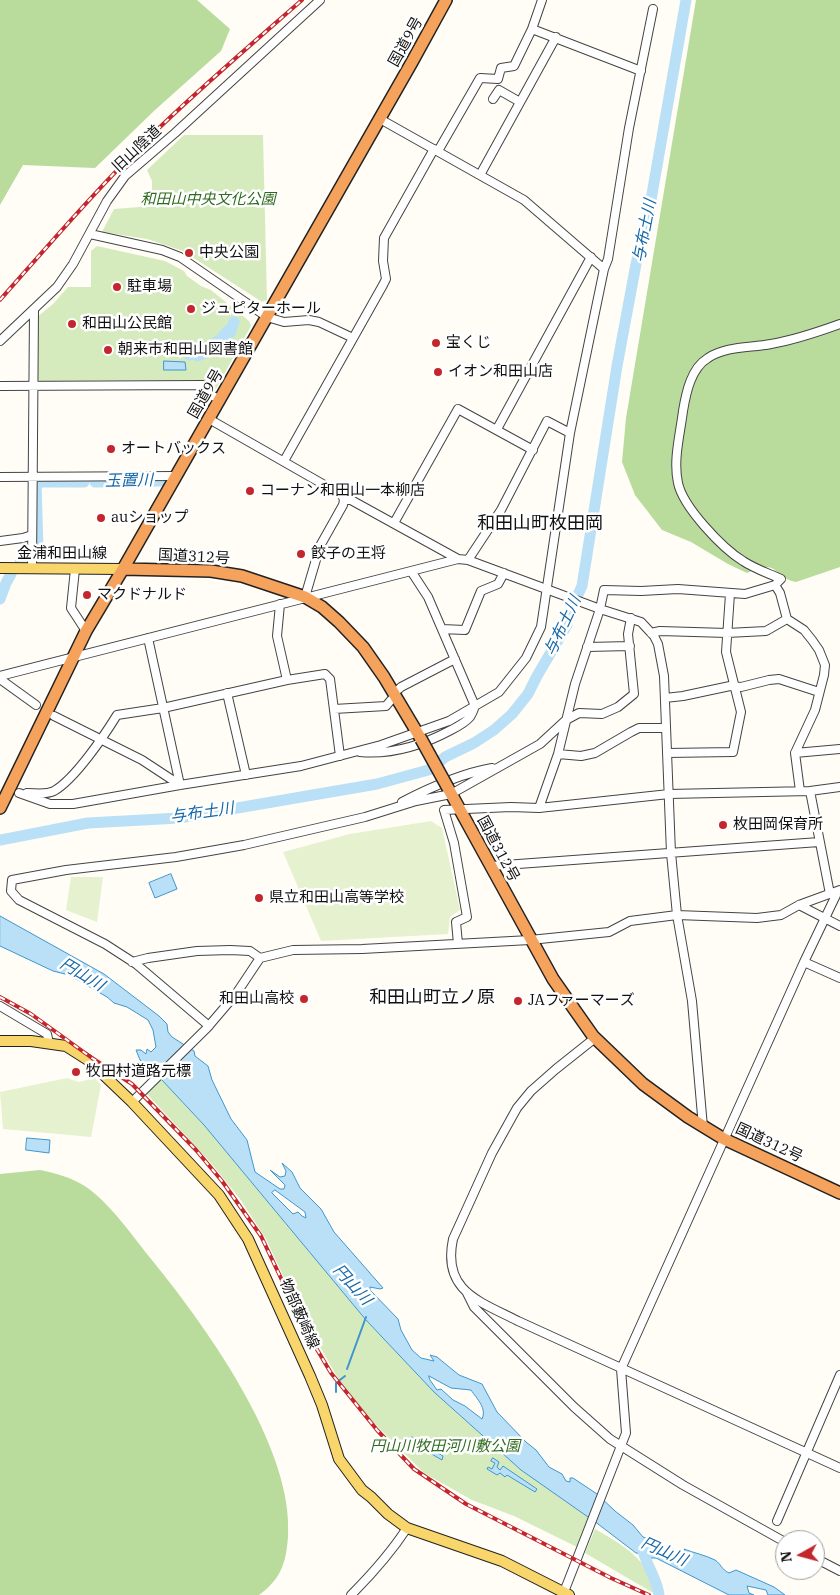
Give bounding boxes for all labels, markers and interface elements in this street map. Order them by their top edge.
street label: 国道9号 [385,14,427,70]
street label: 旧山陰道 [109,122,165,176]
park label: 和田山中央文化公園 [141,191,275,209]
water label: 与布土川 [629,198,661,264]
place label: 中央公園 [199,244,259,262]
marker: 中央公園 [183,247,195,259]
place label: 駐車場 [127,278,172,296]
marker: 駐車場 [111,281,123,293]
place label: ジュピターホール [201,300,321,318]
marker: ジュピターホール [185,303,197,315]
place label: 和田山公民館 [82,315,172,333]
marker: 和田山公民館 [66,318,78,330]
place label: 宝くじ [446,334,491,352]
marker: 宝くじ [430,337,442,349]
place label: 朝来市和田山図書館 [118,341,253,359]
marker: 朝来市和田山図書館 [102,344,114,356]
place label: イオン和田山店 [448,363,553,381]
street label: 国道9号 [185,366,227,422]
marker: イオン和田山店 [432,366,444,378]
place label: オートバックス [121,440,226,458]
marker: オートバックス [105,443,117,455]
water label: 玉置川 [105,471,153,491]
place label: コーナン和田山一本柳店 [260,482,425,500]
marker: コーナン和田山一本柳店 [244,485,256,497]
place label: auショップ [111,509,188,527]
marker: auショップ [95,512,107,524]
district label: 和田山町枚田岡 [477,513,603,535]
street label: 金浦和田山線 [17,545,107,563]
place label: 餃子の王将 [311,545,386,563]
street label: 国道312号 [158,546,230,568]
marker: 餃子の王将 [295,548,307,560]
place label: マクドナルド [97,586,187,604]
marker: マクドナルド [81,589,93,601]
water label: 与布土川 [541,593,585,659]
water label: 与布土川 [169,799,235,827]
street label: 国道312号 [473,813,523,885]
place label: 枚田岡保育所 [733,816,823,834]
marker: 枚田岡保育所 [717,819,729,831]
place label: 県立和田山高等学校 [269,889,404,907]
marker: 県立和田山高等学校 [253,892,265,904]
water label: 円山川 [56,954,108,996]
district label: 和田山町立ノ原 [369,987,495,1009]
place label: 和田山高校 [219,990,294,1008]
place label: JAファーマーズ [528,992,635,1010]
marker: 和田山高校 [298,993,310,1005]
marker: JAファーマーズ [512,995,524,1007]
place label: 牧田村道路元標 [86,1063,191,1081]
marker: 牧田村道路元標 [70,1066,82,1078]
street label: 国道312号 [733,1120,805,1166]
water label: 円山川 [329,1261,375,1309]
street label: 物部藪崎線 [276,1276,322,1352]
park label: 円山川牧田河川敷公園 [370,1438,520,1456]
north arrow [775,1530,825,1580]
water label: 円山川 [638,1533,690,1571]
text: N [776,1550,796,1563]

